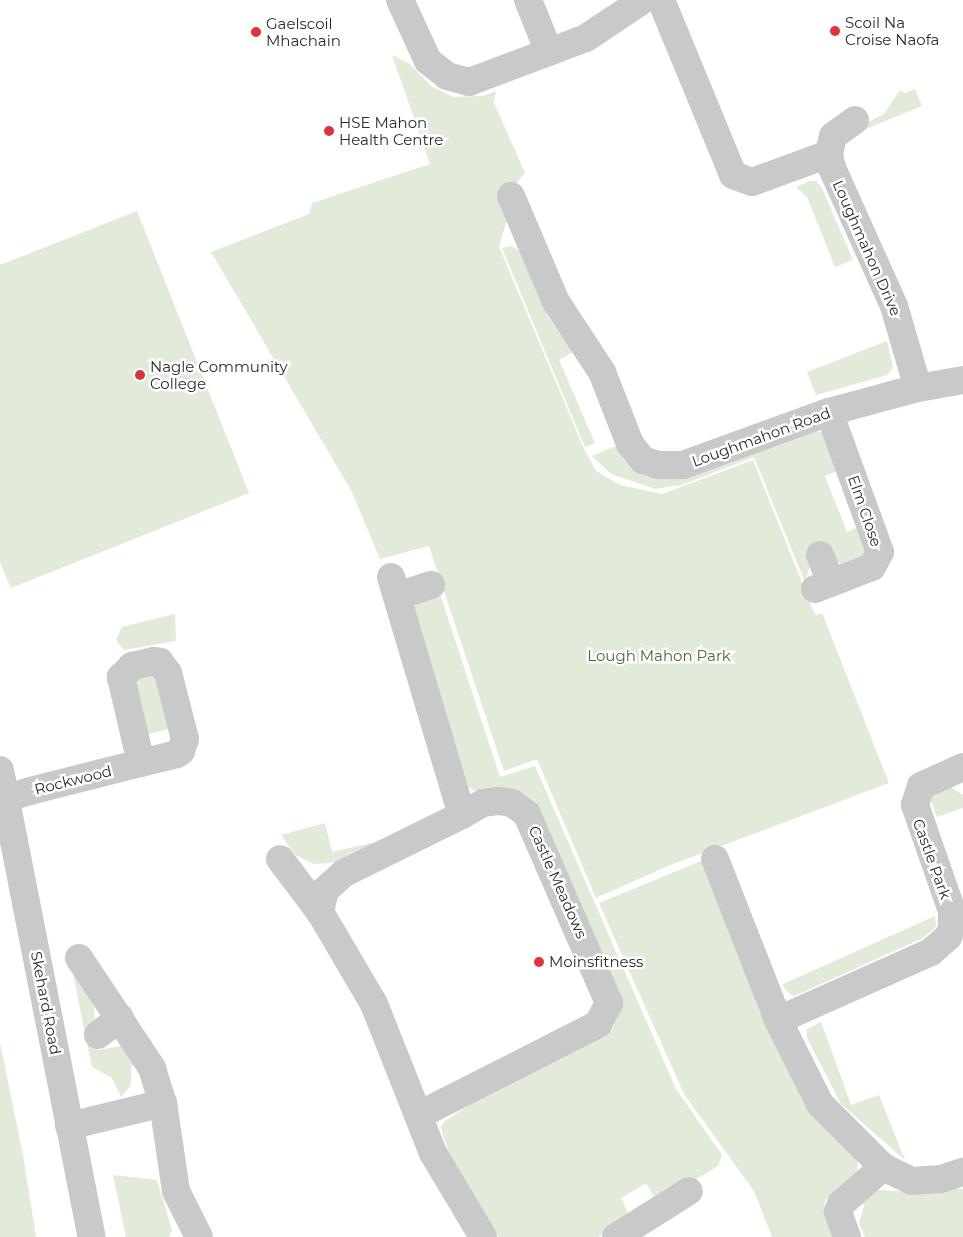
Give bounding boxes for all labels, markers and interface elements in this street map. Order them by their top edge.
place label: Scoil Na Croise Naofa [845,13,939,48]
place label: Gaelscoil Mhachain [266,14,341,49]
marker: Scoil Na Croise Naofa [829,25,841,37]
marker: Gaelscoil Mhachain [250,26,262,38]
place label: HSE Mahon Health Centre [339,113,443,148]
marker: HSE Mahon Health Centre [323,125,335,137]
street label: Loughmahon Drive [829,178,905,318]
place label: Nagle Community College [150,357,288,392]
marker: Nagle Community College [134,369,146,381]
street label: Loughmahon Road [689,404,833,470]
street label: Elm Close [844,473,886,549]
park label: Lough Mahon Park [587,647,731,665]
street label: Rockwood [32,762,114,798]
street label: Castle Park [909,816,955,902]
street label: Castle Meadows [525,823,591,941]
street label: Skehard Road [27,950,65,1056]
place label: Moinsfitness [549,953,643,971]
marker: Moinsfitness [533,956,545,968]

